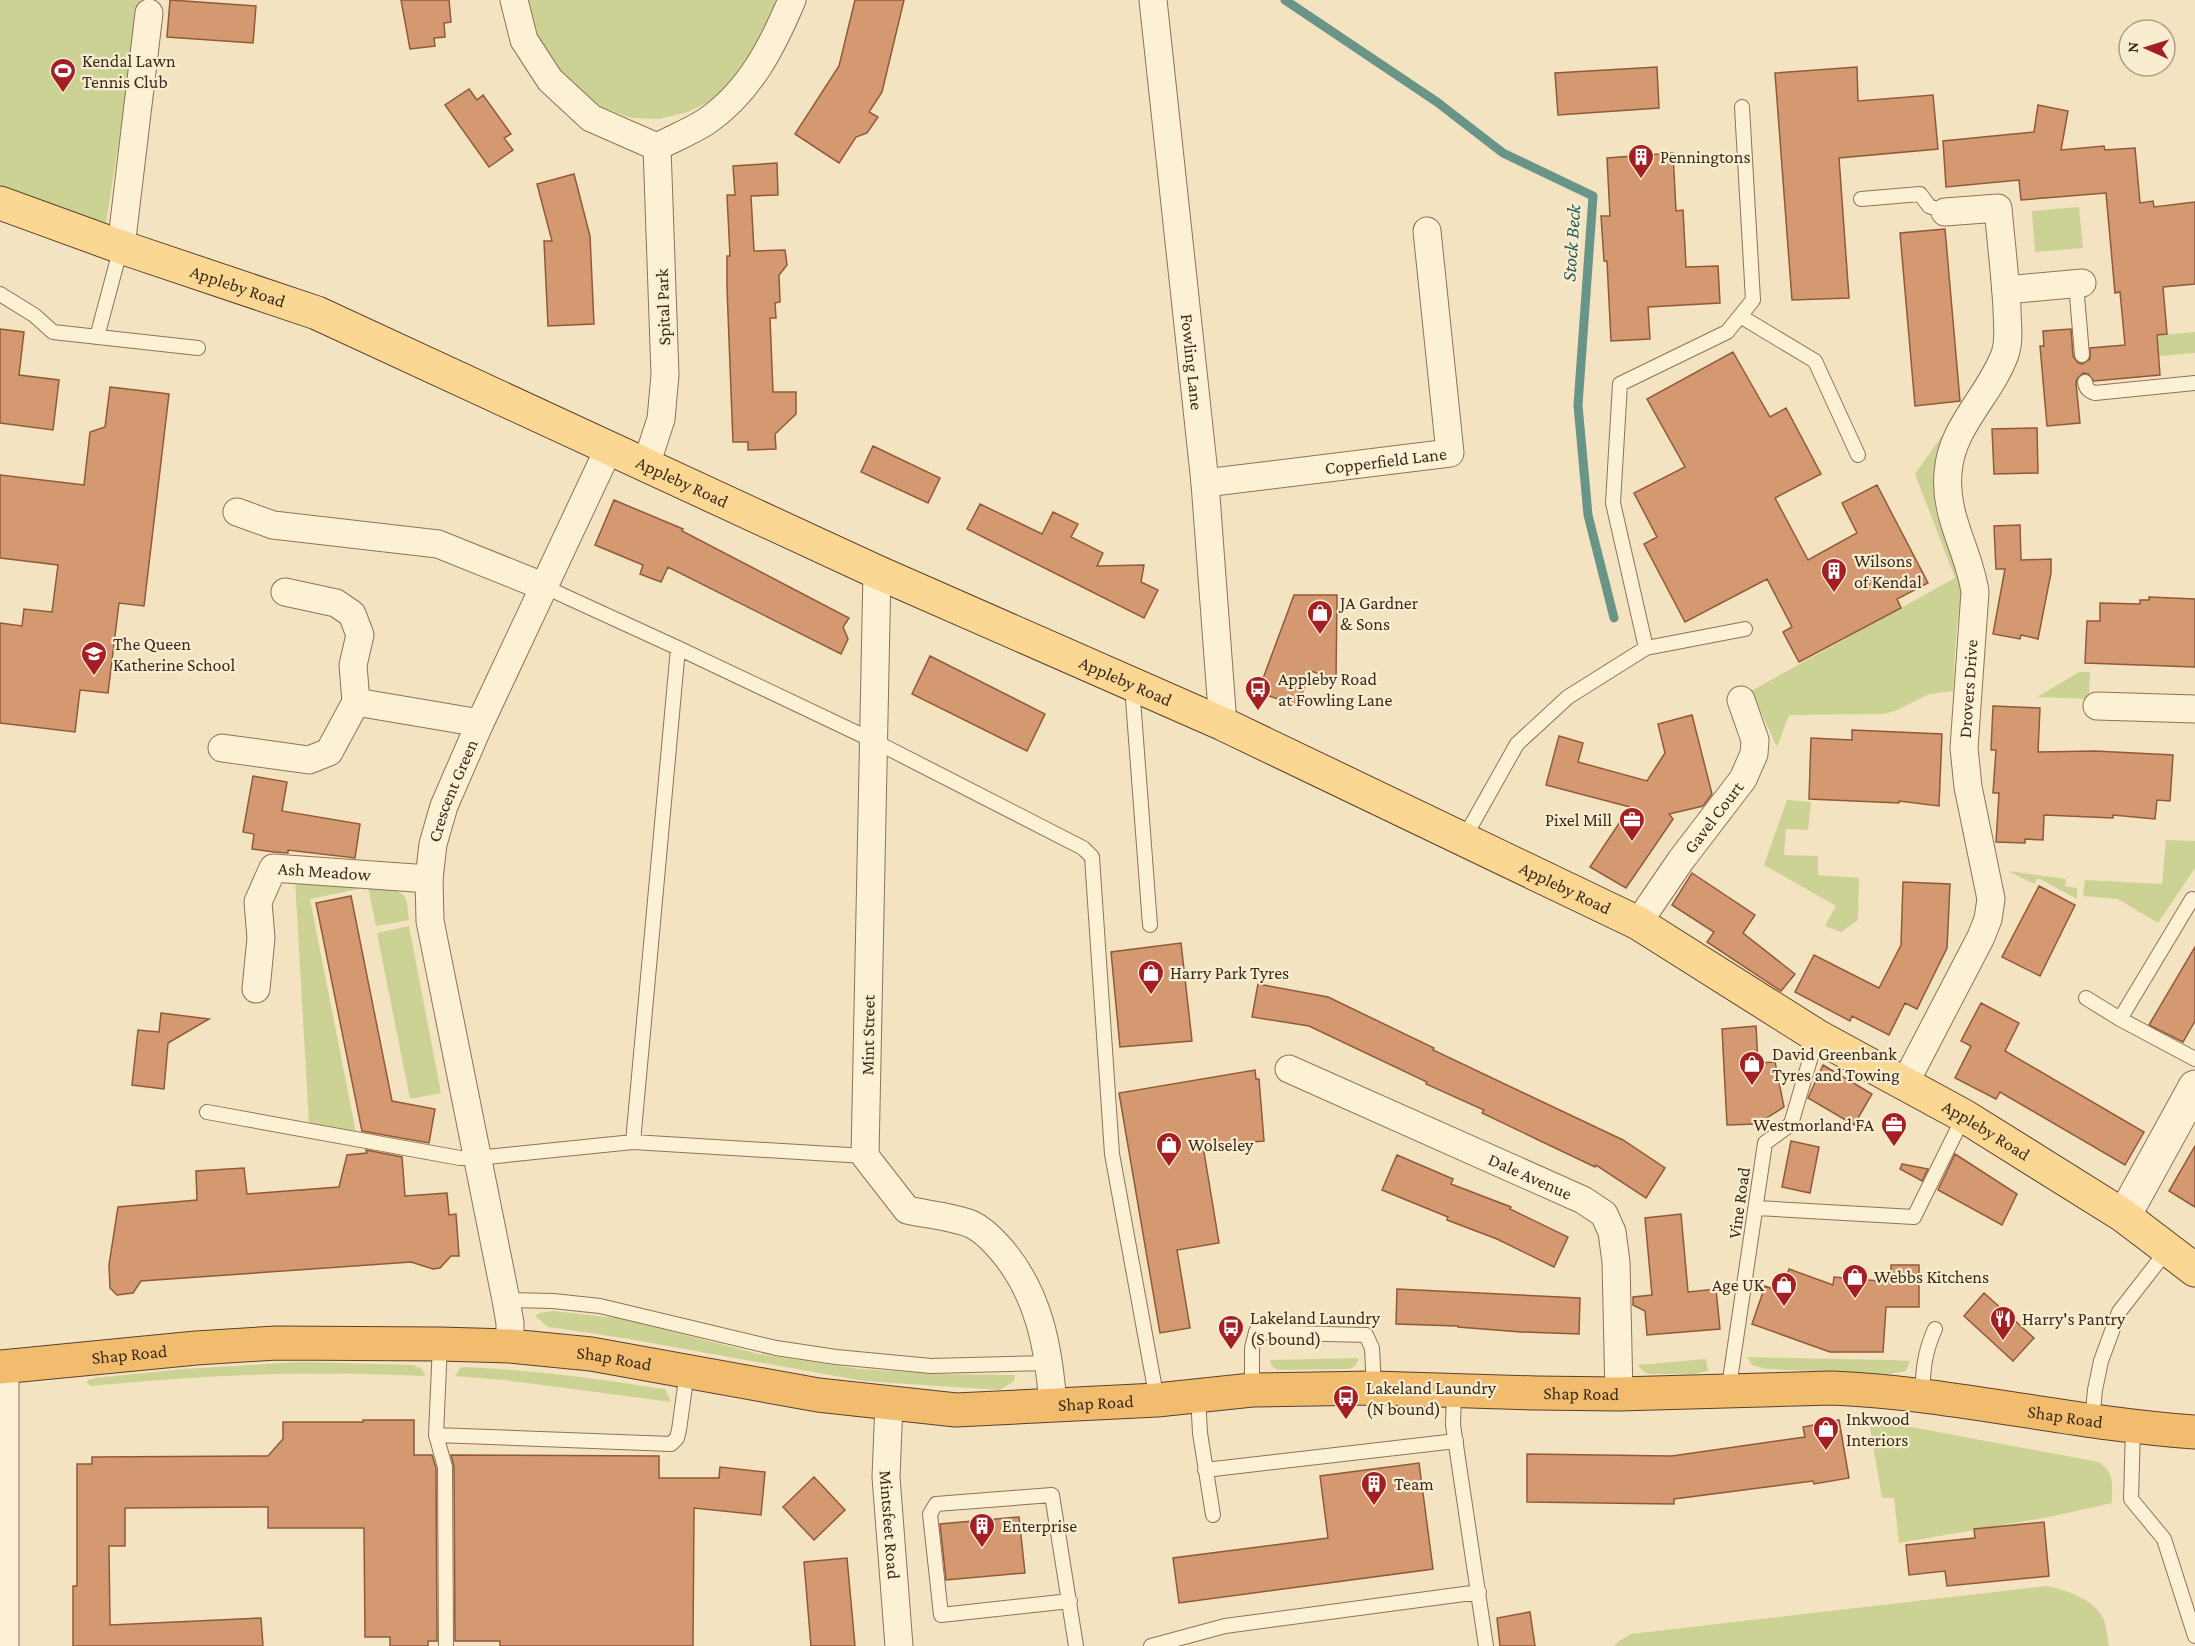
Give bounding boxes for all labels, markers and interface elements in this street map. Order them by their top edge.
north arrow [2117,18,2177,78]
text: N [2124,41,2141,53]
place label: Kendal Lawn Tennis Club [82,51,176,92]
sports icon: Kendal Lawn Tennis Club [48,56,78,94]
building icon: Penningtons [1626,142,1656,180]
place label: Penningtons [1660,147,1751,167]
water label: Stock Beck [1557,202,1585,282]
street label: Appleby Road [188,261,288,312]
street label: Spital Park [652,268,674,346]
street label: Fowling Lane [1177,313,1207,411]
street label: Copperfield Lane [1324,443,1448,478]
street label: Appleby Road [633,452,732,512]
place label: Wilsons of Kendal [1854,551,1922,592]
building icon: Wilsons of Kendal [1819,556,1849,594]
place label: JA Gardner & Sons [1338,593,1419,634]
shop icon: JA Gardner & Sons [1305,598,1335,636]
place label: The Queen Katherine School [113,634,235,675]
school or university icon: The Queen Katherine School [79,639,109,677]
street label: Drovers Drive [1955,639,1982,739]
street label: Appleby Road [1076,652,1175,710]
place label: Appleby Road at Fowling Lane [1278,669,1392,710]
bus stop icon: Appleby Road at Fowling Lane [1243,674,1273,712]
street label: Crescent Green [424,736,482,844]
street label: Gavel Court [1680,777,1748,857]
office icon: Pixel Mill [1617,805,1647,843]
place label: Pixel Mill [1545,810,1612,830]
street label: Ash Meadow [277,858,372,885]
street label: Appleby Road [1516,858,1615,919]
shop icon: Harry Park Tyres [1136,958,1166,996]
place label: Harry Park Tyres [1170,963,1289,983]
street label: Mint Street [857,993,879,1076]
place label: David Greenbank Tyres and Towing [1772,1044,1900,1085]
shop icon: David Greenbank Tyres and Towing [1737,1049,1767,1087]
street label: Appleby Road [1939,1096,2034,1165]
office icon: Westmorland FA [1879,1110,1909,1148]
place label: Westmorland FA [1753,1115,1875,1135]
shop icon: Wolseley [1154,1130,1184,1168]
place label: Wolseley [1188,1135,1254,1155]
street label: Dale Avenue [1485,1149,1575,1204]
street label: Vine Road [1724,1165,1754,1240]
shop icon: Webbs Kitchens [1840,1262,1870,1300]
place label: Webbs Kitchens [1874,1267,1989,1287]
shop icon: Age UK [1769,1270,1799,1308]
place label: Age UK [1712,1275,1765,1295]
restaurant icon: Harry's Pantry [1988,1304,2018,1342]
place label: Lakeland Laundry (S bound) [1250,1308,1381,1350]
place label: Harry's Pantry [2022,1309,2126,1329]
bus stop icon: Lakeland Laundry (S bound) [1216,1313,1246,1351]
street label: Shap Road [91,1341,169,1368]
street label: Shap Road [576,1343,654,1375]
place label: Lakeland Laundry (N bound) [1366,1378,1497,1420]
bus stop icon: Lakeland Laundry (N bound) [1331,1383,1361,1421]
street label: Shap Road [1543,1383,1620,1404]
street label: Shap Road [1057,1391,1135,1415]
street label: Shap Road [2026,1401,2105,1432]
place label: Inkwood Interiors [1846,1409,1910,1450]
shop icon: Inkwood Interiors [1811,1414,1841,1452]
building icon: Team [1359,1469,1389,1507]
street label: Mintsfeet Road [876,1470,904,1581]
place label: Team [1394,1474,1434,1494]
building icon: Enterprise [967,1511,997,1549]
place label: Enterprise [1002,1516,1077,1536]

